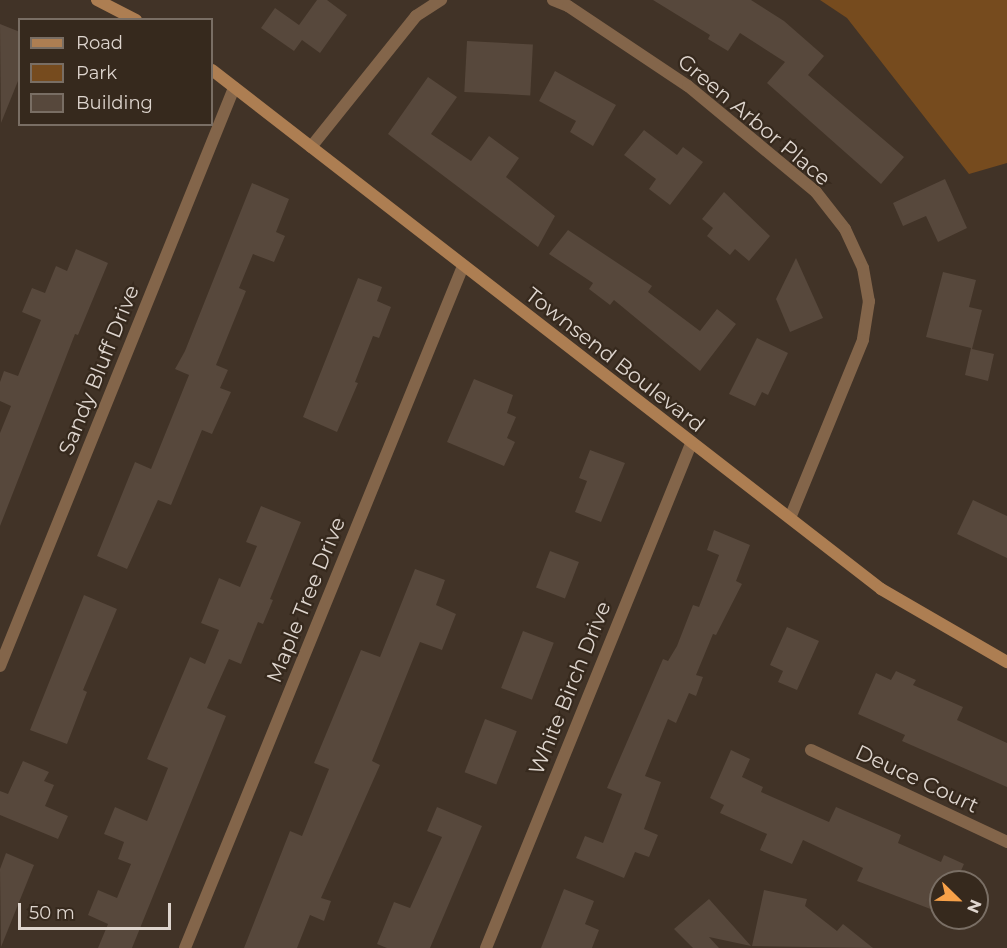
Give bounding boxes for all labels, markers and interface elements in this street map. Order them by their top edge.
legend [18,18,213,126]
text: Road [76,32,123,54]
street label: Green Arbor Place [673,49,835,191]
text: Park [76,62,117,84]
text: Building [76,92,153,114]
street label: Sandy Bluff Drive [53,281,145,459]
street label: Townsend Boulevard [520,282,710,438]
street label: Maple Tree Drive [261,514,351,686]
street label: White Birch Drive [524,598,616,778]
street label: Deuce Court [851,739,983,819]
north arrow [929,870,989,930]
scale bar [21,891,174,929]
text: N [963,897,985,916]
text: 50 m [29,902,75,924]

